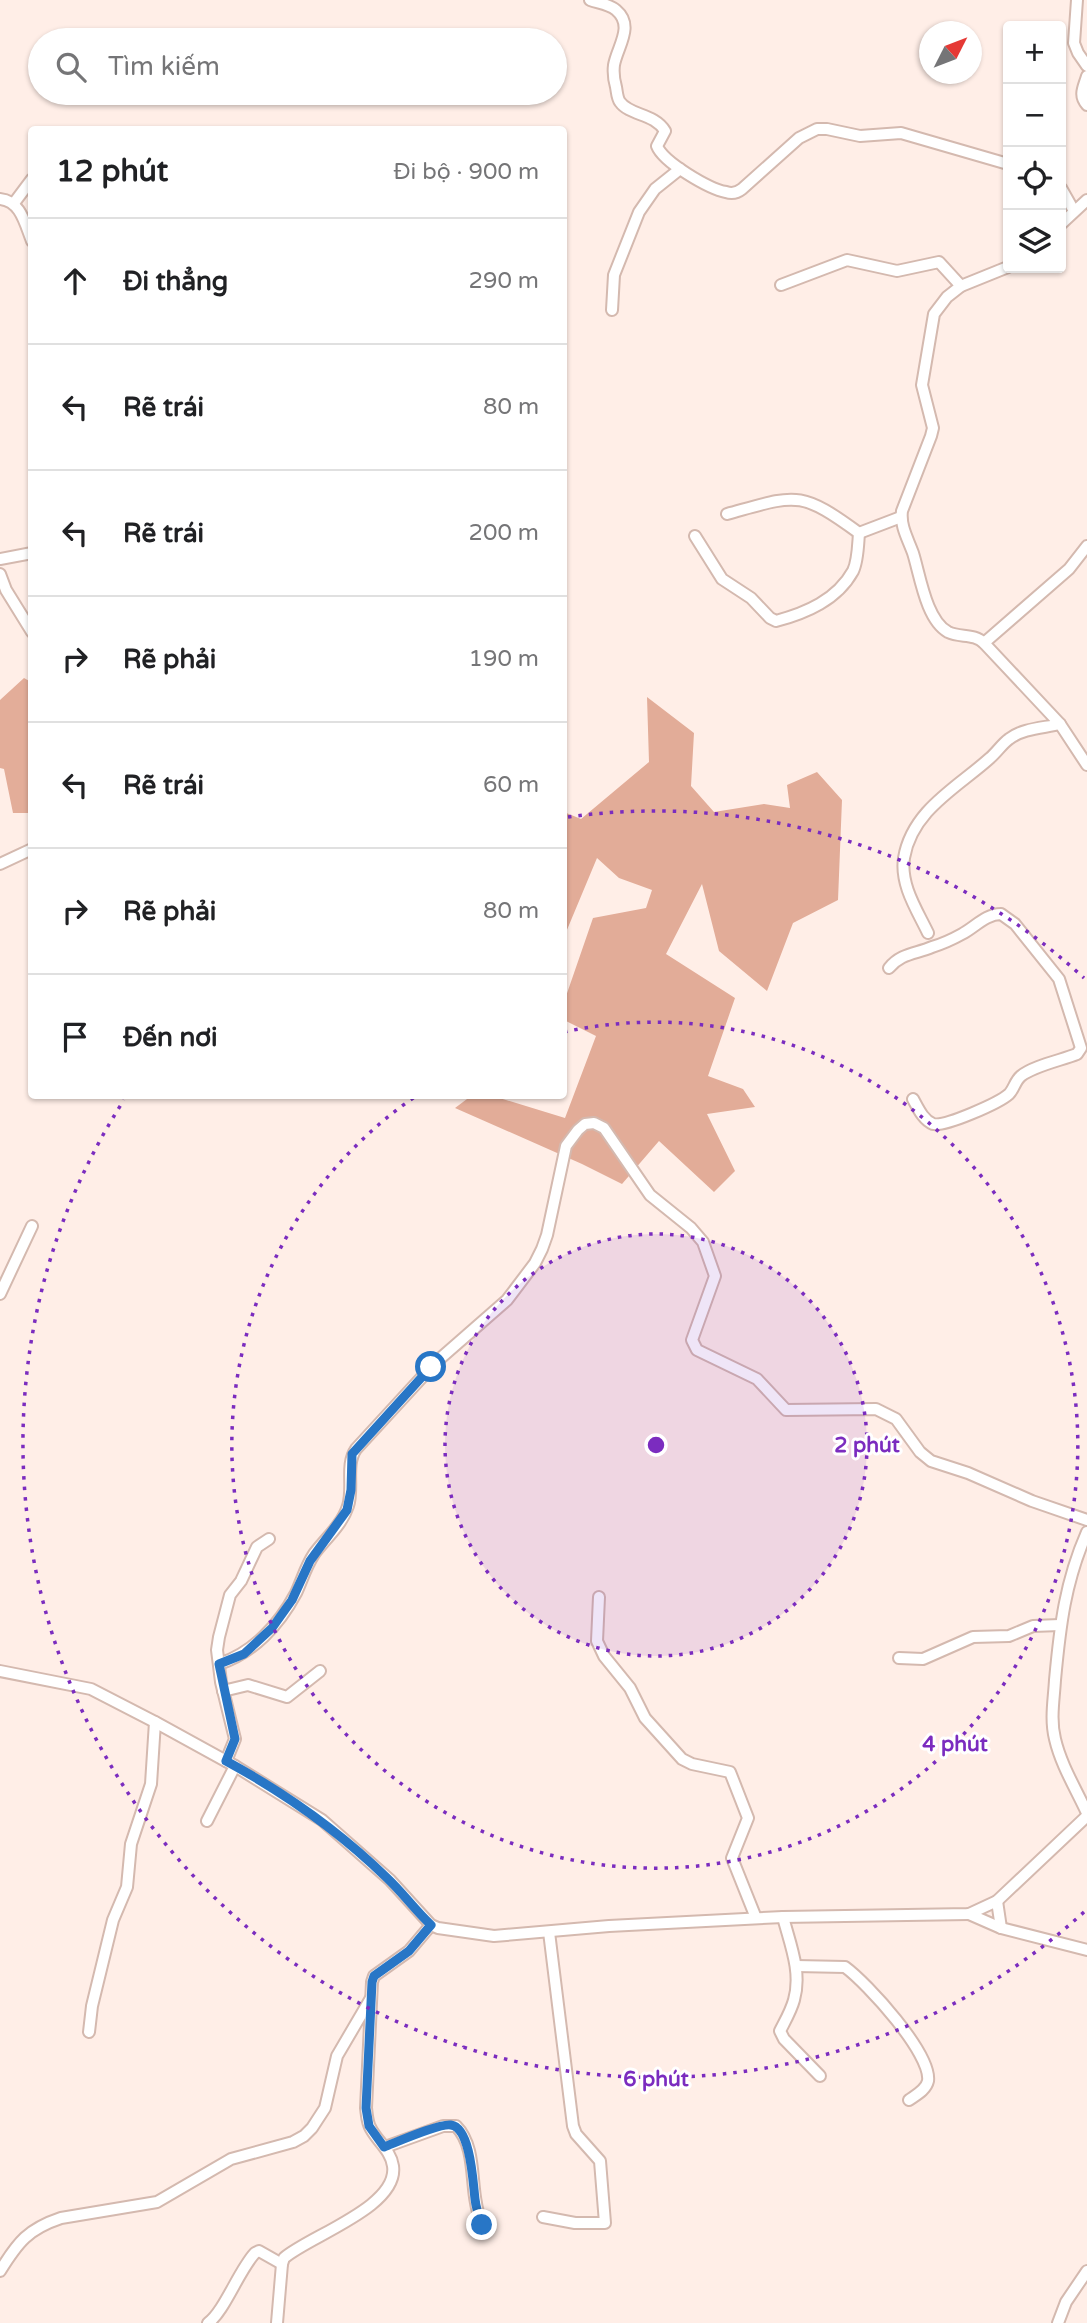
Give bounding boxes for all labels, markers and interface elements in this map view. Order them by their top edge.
north arrow [919,21,982,84]
map controls [1003,21,1066,273]
button: + [1003,21,1066,84]
search box [28,28,567,105]
icon: search [52,48,90,86]
text: Tìm kiếm [108,51,220,82]
button: − [1003,84,1066,147]
button: locate [1003,147,1066,210]
text: 12 phút [56,153,168,190]
text: Đi bộ · 900 m [393,158,539,186]
button: layers [1003,210,1066,273]
icon: ahead [56,262,94,300]
text: Đi thẳng [123,266,228,297]
text: 290 m [469,267,539,295]
icon: left [56,388,94,426]
text: Rẽ trái [123,392,204,423]
text: 80 m [483,393,539,421]
icon: left [56,514,94,552]
text: Rẽ trái [123,518,204,549]
text: 200 m [469,519,539,547]
icon: right [56,640,94,678]
text: Rẽ phải [123,644,216,675]
text: 190 m [469,645,539,673]
icon: left [56,766,94,804]
text: Rẽ trái [123,770,204,801]
text: 60 m [483,771,539,799]
icon: right [56,892,94,930]
text: Rẽ phải [123,896,216,927]
text: 80 m [483,897,539,925]
icon: arrive [56,1018,94,1056]
text: Đến nơi [123,1022,218,1053]
route start [415,1351,446,1382]
centre of rings [644,1433,668,1457]
text: 2 phút [834,1433,900,1458]
text: 4 phút [922,1732,988,1757]
text: 6 phút [623,2067,689,2092]
route end [466,2209,497,2240]

